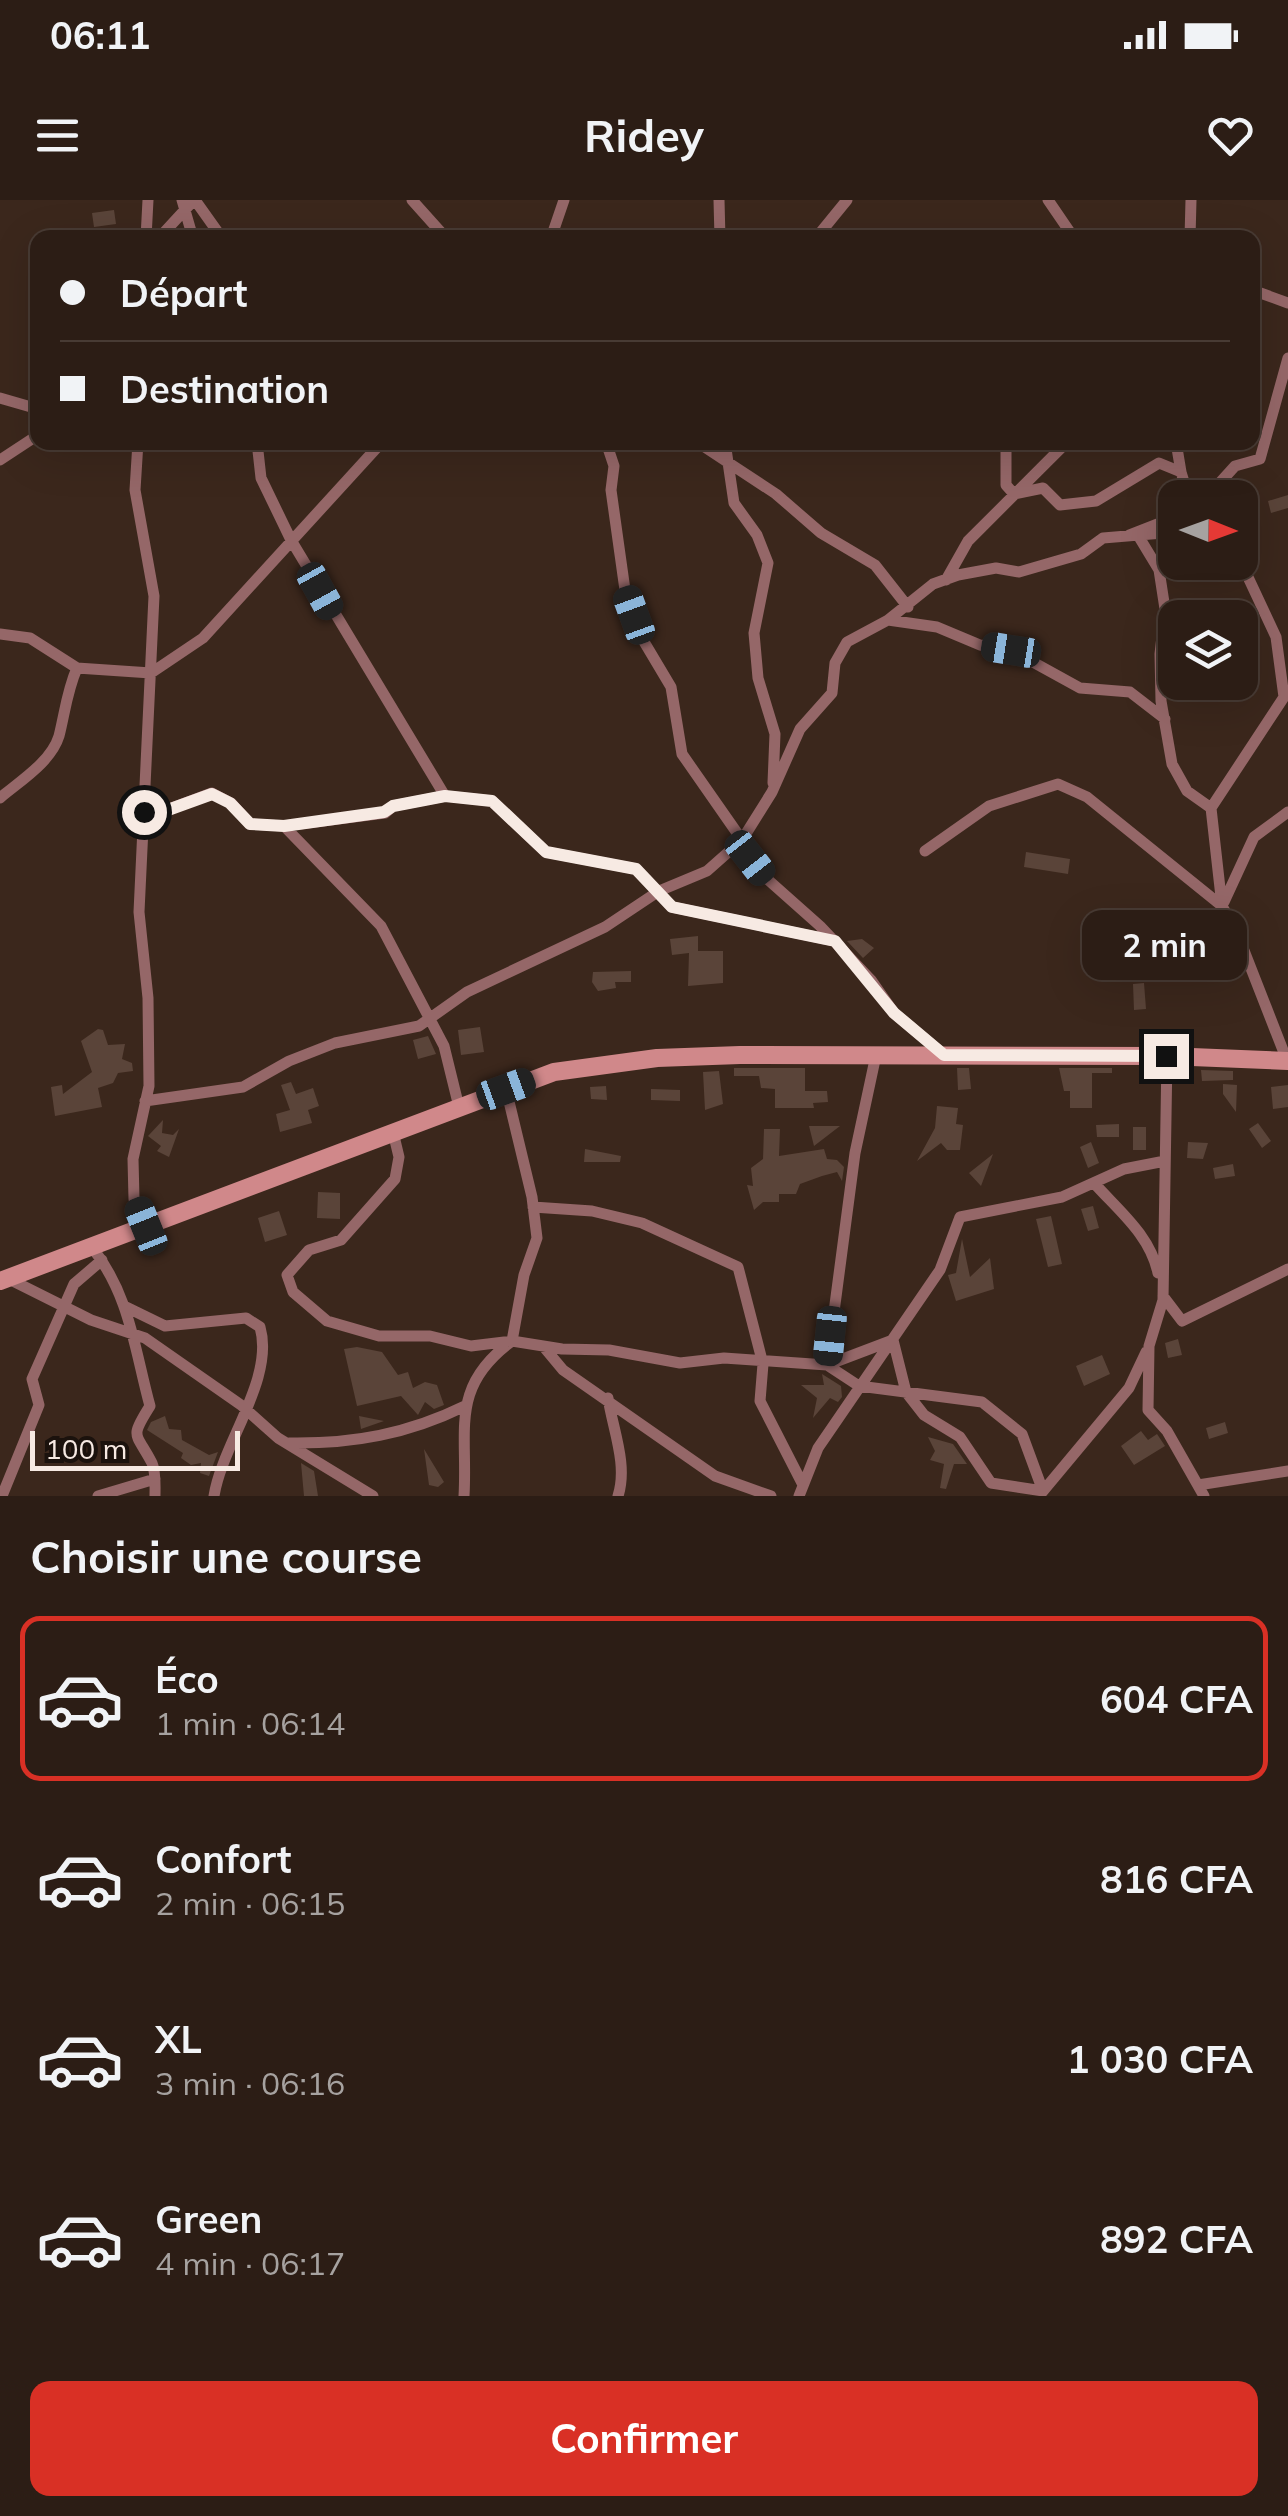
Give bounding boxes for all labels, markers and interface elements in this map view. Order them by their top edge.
text: 06:11 [50,11,151,59]
text: Ridey [584,107,704,163]
icon: menu [30,108,85,163]
icon: heart [1203,108,1258,163]
text: Départ [120,269,247,317]
text: Destination [120,365,329,413]
north arrow [1158,480,1258,580]
map controls [1158,480,1258,700]
car [292,557,348,625]
car [610,582,658,648]
button: layers [1158,600,1258,700]
car [979,630,1043,670]
route start [122,790,167,835]
car [720,825,780,891]
callout: 2 min [1084,911,1248,981]
text: 2 min [1122,925,1207,965]
route end [1144,1034,1189,1079]
car [473,1065,539,1113]
car [121,1193,171,1259]
car [812,1305,848,1367]
scale bar [30,1426,240,1470]
text: 100 m [45,1431,127,1466]
text: Choisir une course [30,1528,422,1584]
icon: car [35,1654,125,1744]
text: Éco [155,1655,219,1703]
text: 604 CFA [1100,1675,1253,1723]
text: 1 min · 06:14 [155,1703,345,1743]
icon: car [35,1834,125,1924]
text: Confort [155,1835,292,1883]
text: 816 CFA [1100,1855,1253,1903]
text: 2 min · 06:15 [155,1883,345,1923]
icon: car [35,2014,125,2104]
text: XL [155,2015,202,2063]
text: 1 030 CFA [1067,2035,1253,2083]
text: 3 min · 06:16 [155,2063,345,2103]
icon: car [35,2194,125,2284]
text: Green [155,2195,262,2243]
text: 892 CFA [1100,2215,1253,2263]
text: 4 min · 06:17 [155,2243,345,2283]
button: Confirmer [30,2381,1258,2496]

